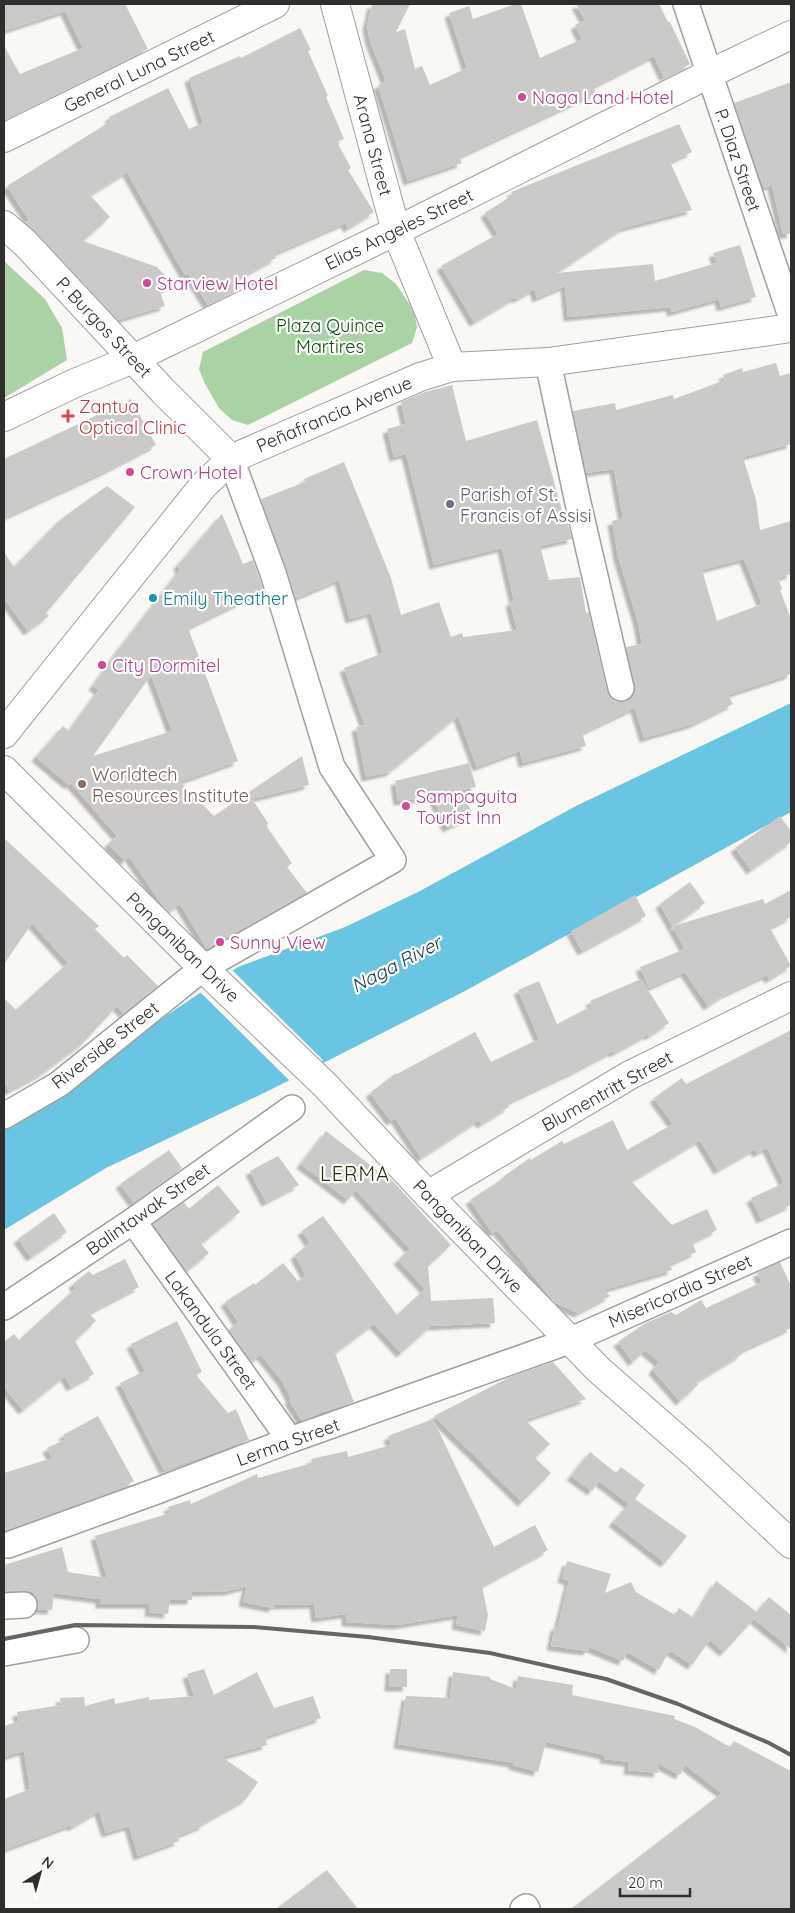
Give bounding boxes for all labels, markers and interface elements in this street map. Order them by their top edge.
street label: General Luna Street [60,24,218,118]
place label: Naga Land Hotel [532,86,674,109]
street label: Arana Street [348,91,398,199]
marker: Naga Land Hotel [516,91,528,103]
street label: P. Diaz Street [710,105,766,215]
street label: Elias Angeles Street [321,183,477,275]
street label: P. Burgos Street [51,272,157,382]
place label: Starview Hotel [157,272,278,295]
marker: Starview Hotel [141,277,153,289]
park label: Plaza Quince Martires [276,314,384,358]
street label: Peñafrancia Avenue [253,371,415,457]
place label: Zantua Optical Clinic [79,395,186,439]
marker: Zantua Optical Clinic [61,409,75,423]
place label: Crown Hotel [140,461,242,484]
marker: Crown Hotel [124,466,136,478]
place label: Parish of St. Francis of Assisi [460,483,592,527]
marker: Parish of St. Francis of Assisi [444,498,456,510]
place label: Emily Theather [163,587,288,610]
marker: Emily Theather [147,592,159,604]
place label: City Dormitel [112,654,220,677]
marker: City Dormitel [96,659,108,671]
place label: Worldtech Resources Institute [92,763,249,807]
marker: Worldtech Resources Institute [76,778,88,790]
place label: Sampaguita Tourist Inn [416,785,517,829]
marker: Sampaguita Tourist Inn [400,800,412,812]
street label: Panganiban Drive [122,887,244,1007]
water label: Naga River [347,929,448,998]
place label: Sunny View [230,931,326,954]
marker: Sunny View [214,936,226,948]
street label: Riverside Street [47,996,163,1094]
street label: Blumentritt Street [538,1046,676,1136]
street label: Balintawak Street [82,1158,214,1260]
district label: LERMA [320,1161,390,1186]
street label: Panganiban Drive [408,1175,528,1297]
street label: Misericordia Street [605,1249,755,1333]
street label: Lakandula Street [160,1266,262,1394]
street label: Lerma Street [233,1413,343,1471]
north arrow [15,1848,65,1898]
text: N [38,1852,57,1873]
scale bar [620,1866,690,1898]
text: 20 m [628,1873,663,1892]

